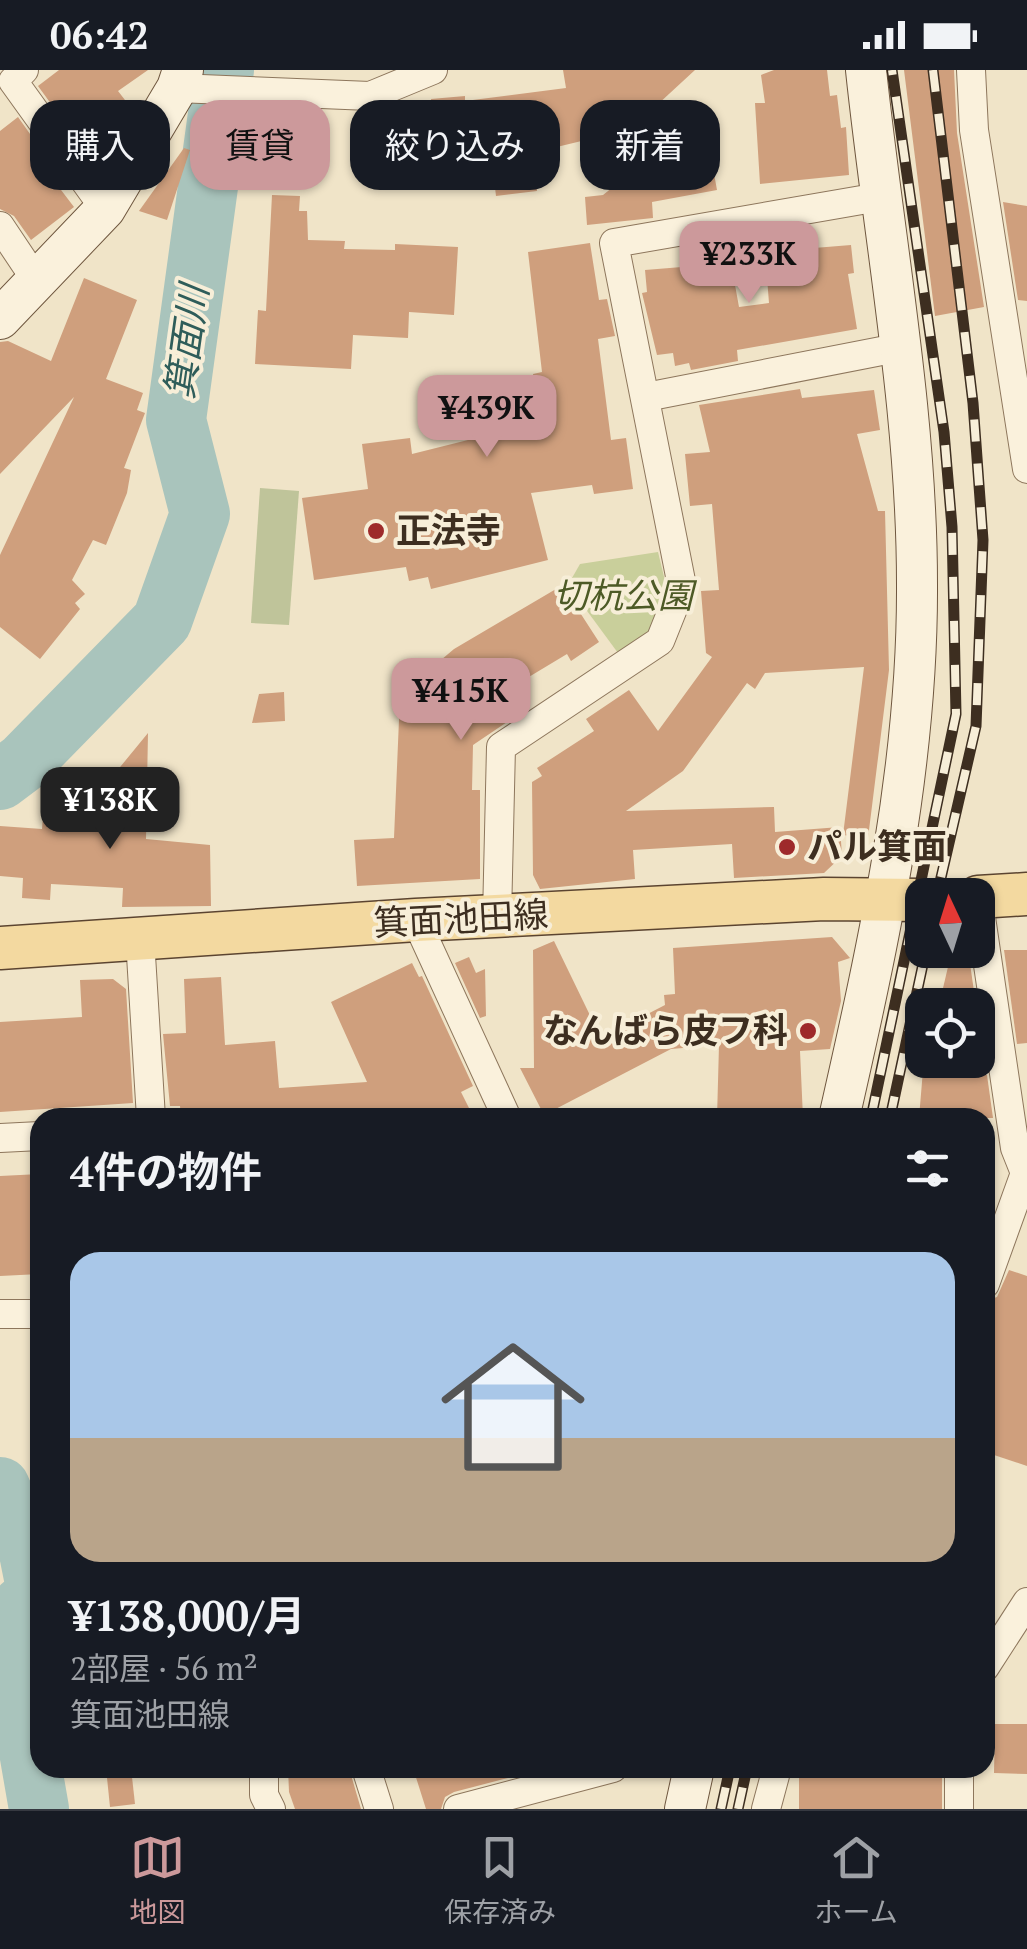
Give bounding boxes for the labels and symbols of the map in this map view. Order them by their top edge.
pin: ¥233K [679,221,819,306]
water label: 箕面川 [153,278,219,402]
pin: ¥439K [417,375,557,460]
place label: 正法寺 [396,507,501,553]
marker: 正法寺 [365,520,387,542]
park label: 切杭公園 [553,572,698,618]
pin: ¥415K [391,658,531,743]
pin: ¥138K [40,767,180,852]
place label: パル箕面 [807,823,947,869]
marker: パル箕面 [776,836,798,858]
north arrow [905,878,995,968]
street label: 箕面池田線 [372,890,550,946]
place label: なんばら皮フ科 [543,1007,788,1053]
marker: なんばら皮フ科 [797,1020,819,1042]

